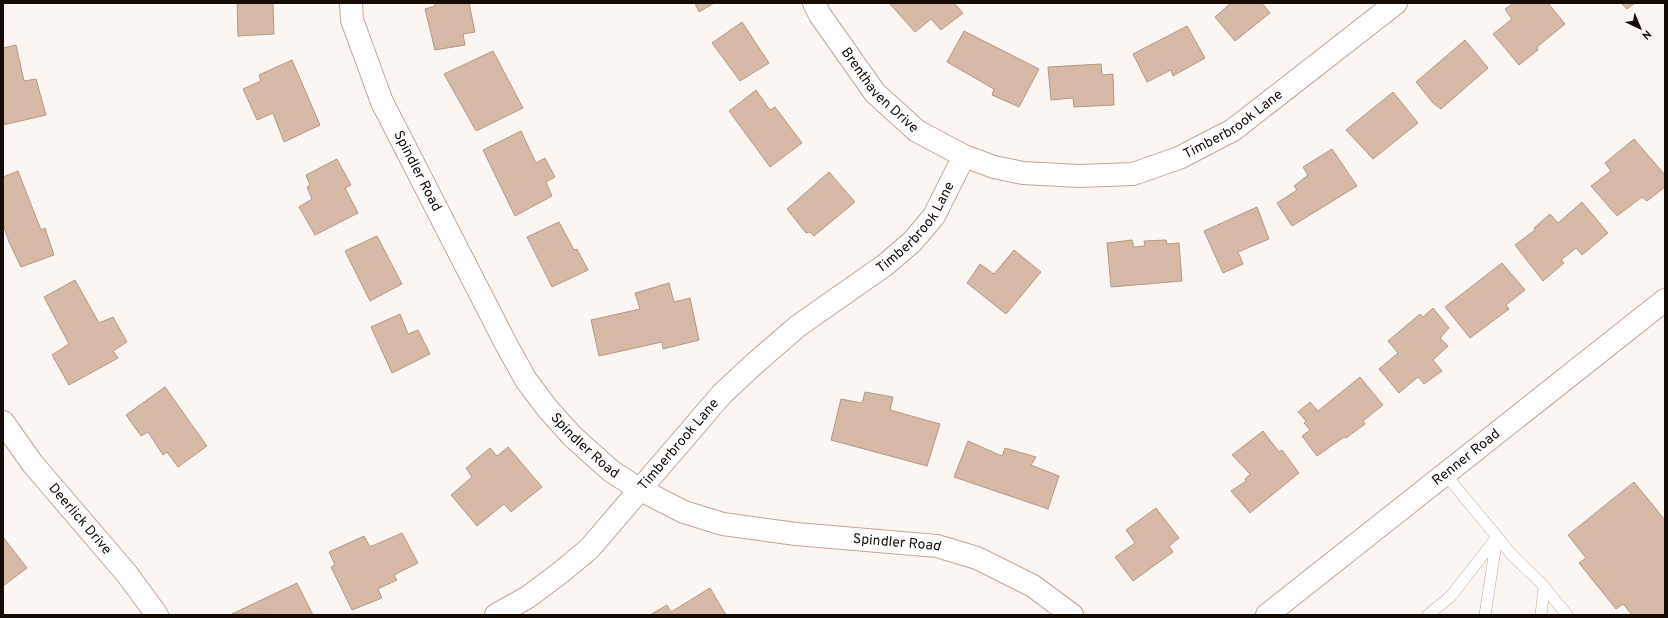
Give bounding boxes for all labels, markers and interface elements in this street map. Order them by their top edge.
north arrow [1620,8,1660,48]
text: N [1639,27,1654,42]
street label: Brenthaven Drive [837,44,922,137]
street label: Timberbrook Lane [1181,86,1286,163]
street label: Spindler Road [390,128,445,214]
street label: Timberbrook Lane [873,179,958,277]
street label: Timberbrook Lane [635,395,723,494]
street label: Spindler Road [547,409,622,482]
street label: Renner Road [1429,425,1503,489]
street label: Deerlick Drive [45,480,115,558]
street label: Spindler Road [852,530,943,555]

